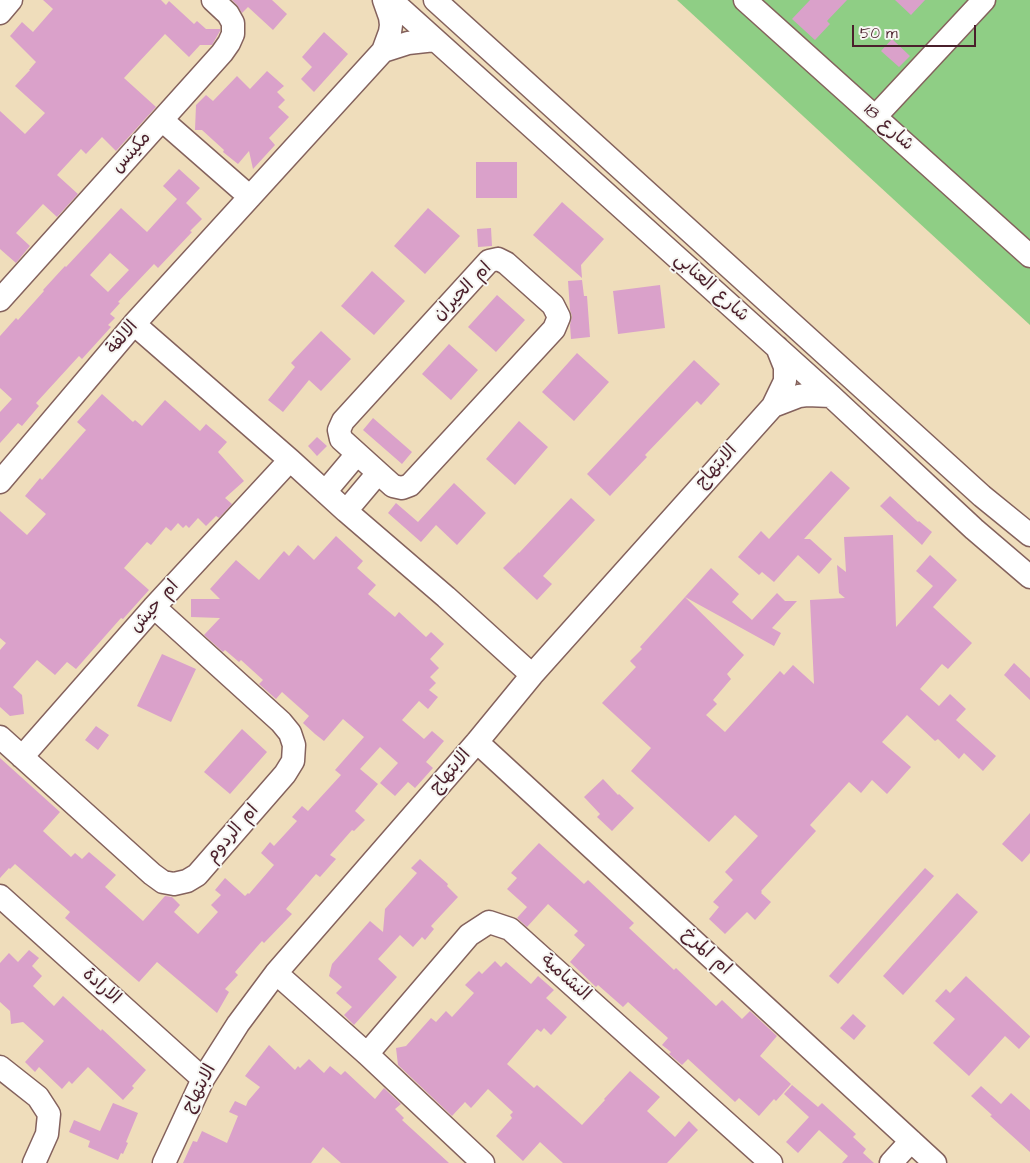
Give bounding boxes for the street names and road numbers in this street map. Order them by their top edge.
street label: شارع 18 [858,100,918,156]
street label: مكينس [108,128,156,178]
street label: شارع العنابي [669,249,753,327]
street label: ام الحيران [429,258,497,326]
street label: الالفة [103,317,143,359]
street label: الابتهاج [692,440,742,494]
street label: ام حيش [126,576,184,638]
street label: الابتهاج [426,745,476,799]
street label: ام الردوم [202,801,264,867]
street label: ام المرخ [677,924,735,980]
street label: النشامية [535,950,595,1006]
street label: الارادة [77,964,125,1010]
street label: الابتهاج [178,1061,222,1117]

